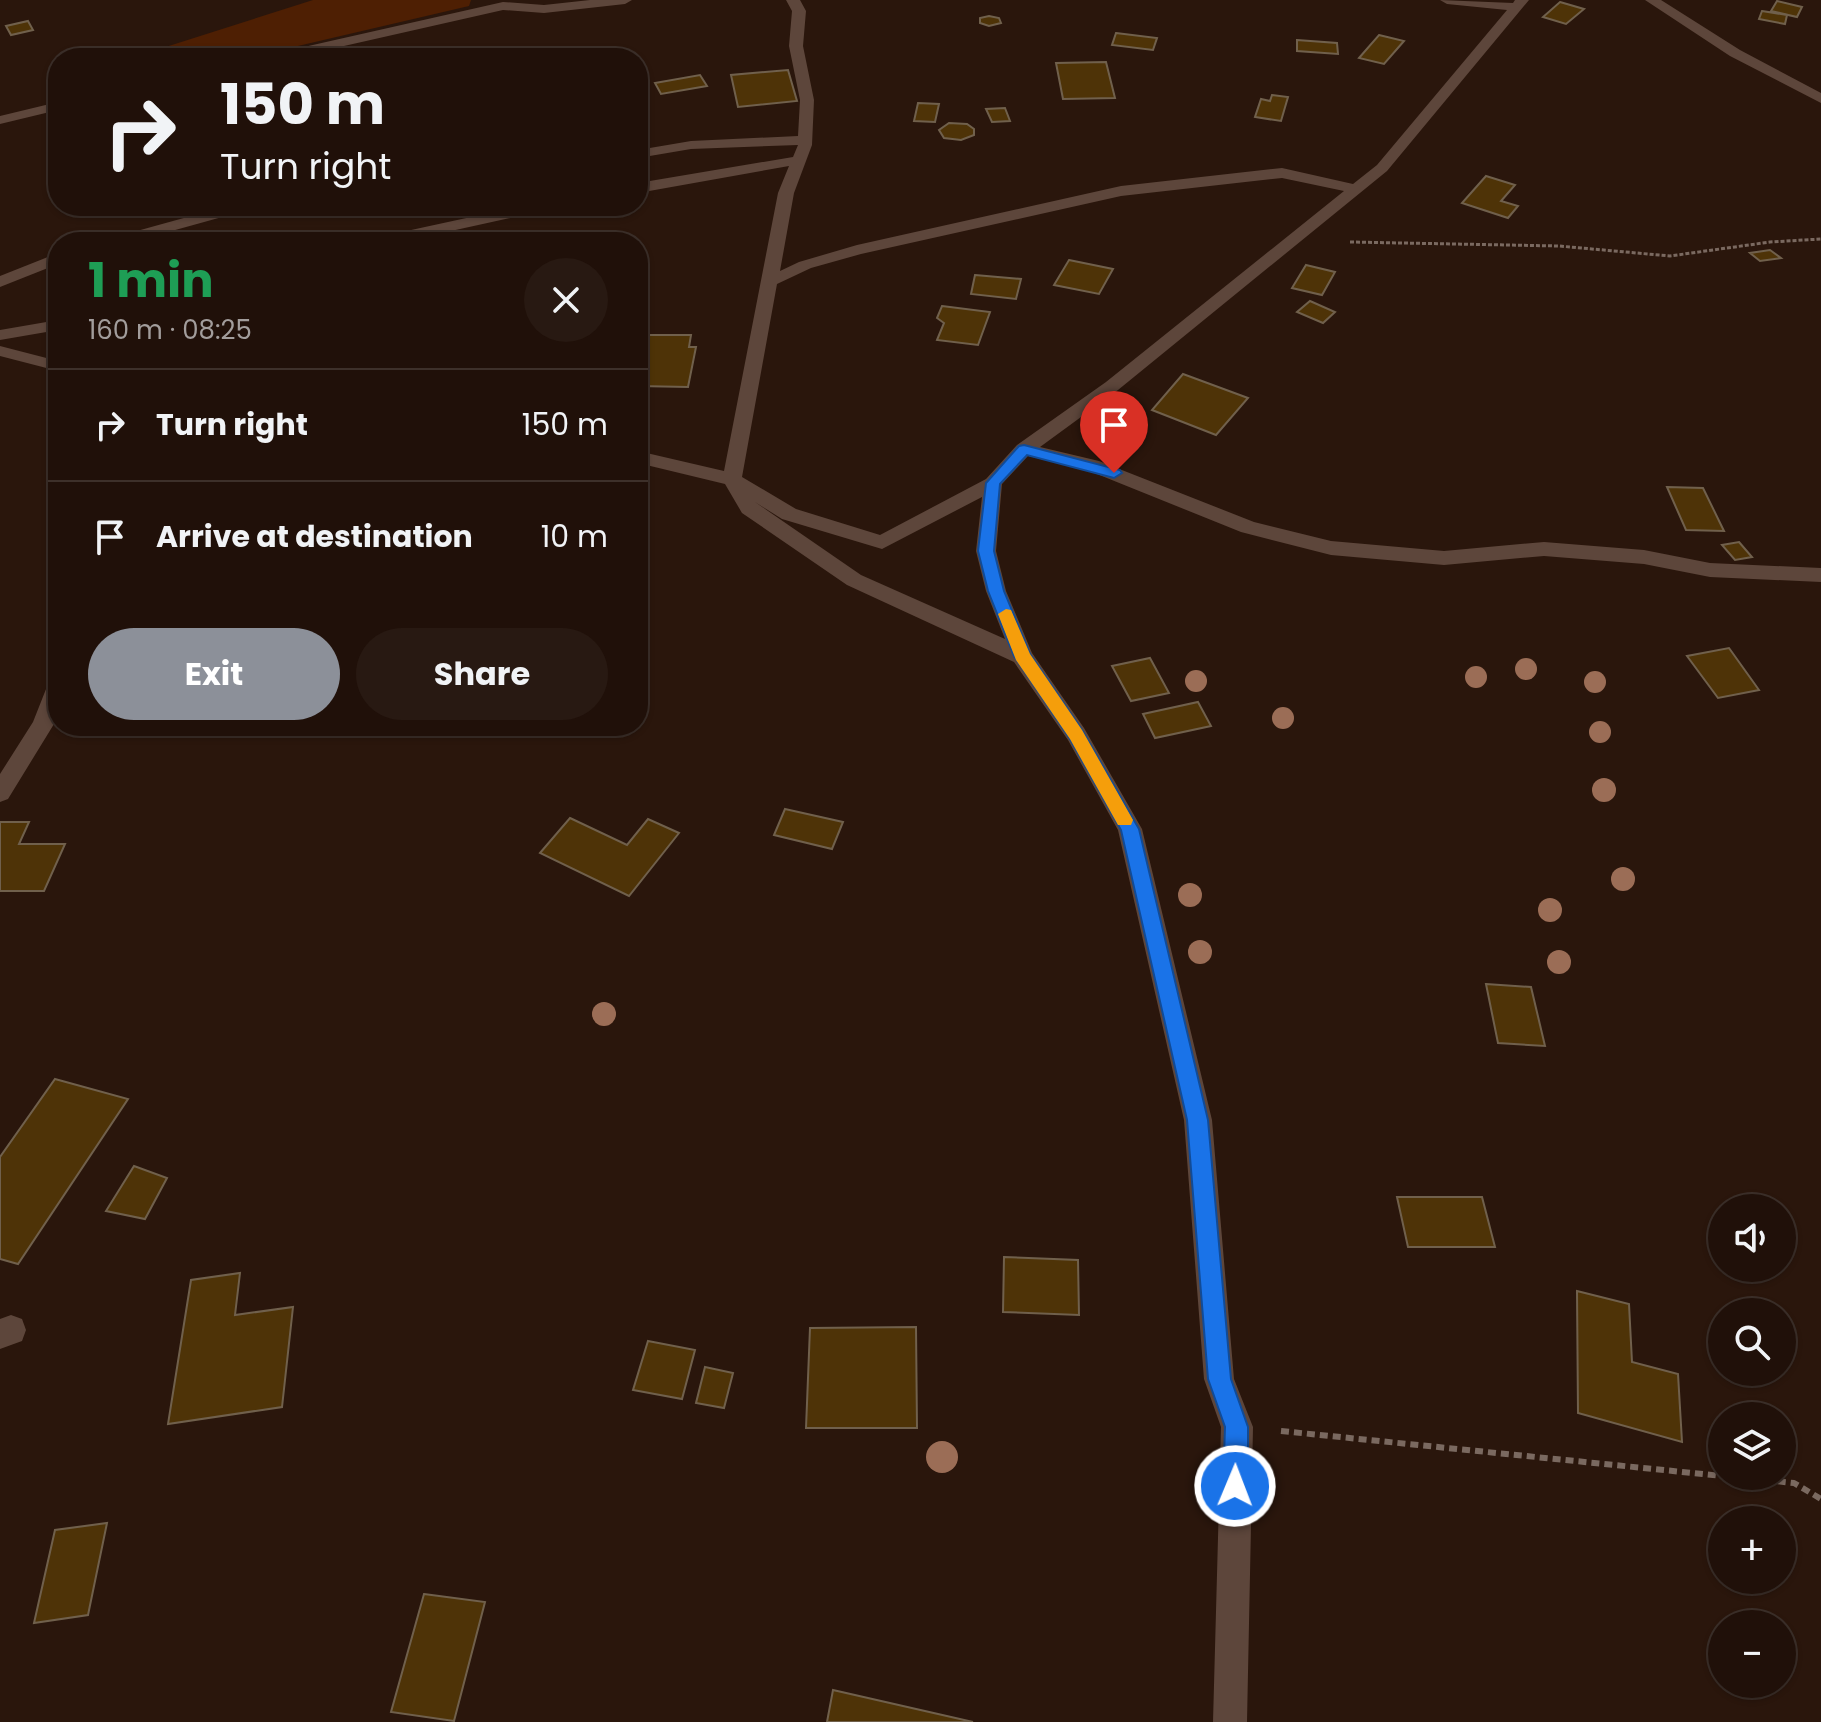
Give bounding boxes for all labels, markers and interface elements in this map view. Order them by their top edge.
text: 150 m [220,65,385,144]
icon: right [88,80,192,184]
text: Turn right [220,141,391,192]
text: 1 min [88,247,214,314]
button: close [524,258,608,342]
text: 160 m · 08:25 [88,312,252,348]
pin [1080,391,1148,473]
icon: right [88,403,132,447]
text: Turn right [156,403,308,446]
text: 150 m [522,403,608,446]
icon: arrive [1092,403,1136,447]
icon: arrive [88,515,132,559]
text: Arrive at destination [156,515,473,558]
text: 10 m [541,515,608,558]
button: Exit [88,628,340,720]
button: Share [356,628,608,720]
map controls [1708,1194,1796,1698]
button: sound [1708,1194,1796,1282]
button: search [1708,1298,1796,1386]
button: layers [1708,1402,1796,1490]
position arrow [1193,1444,1277,1528]
button: + [1708,1506,1796,1594]
button: − [1708,1610,1796,1698]

